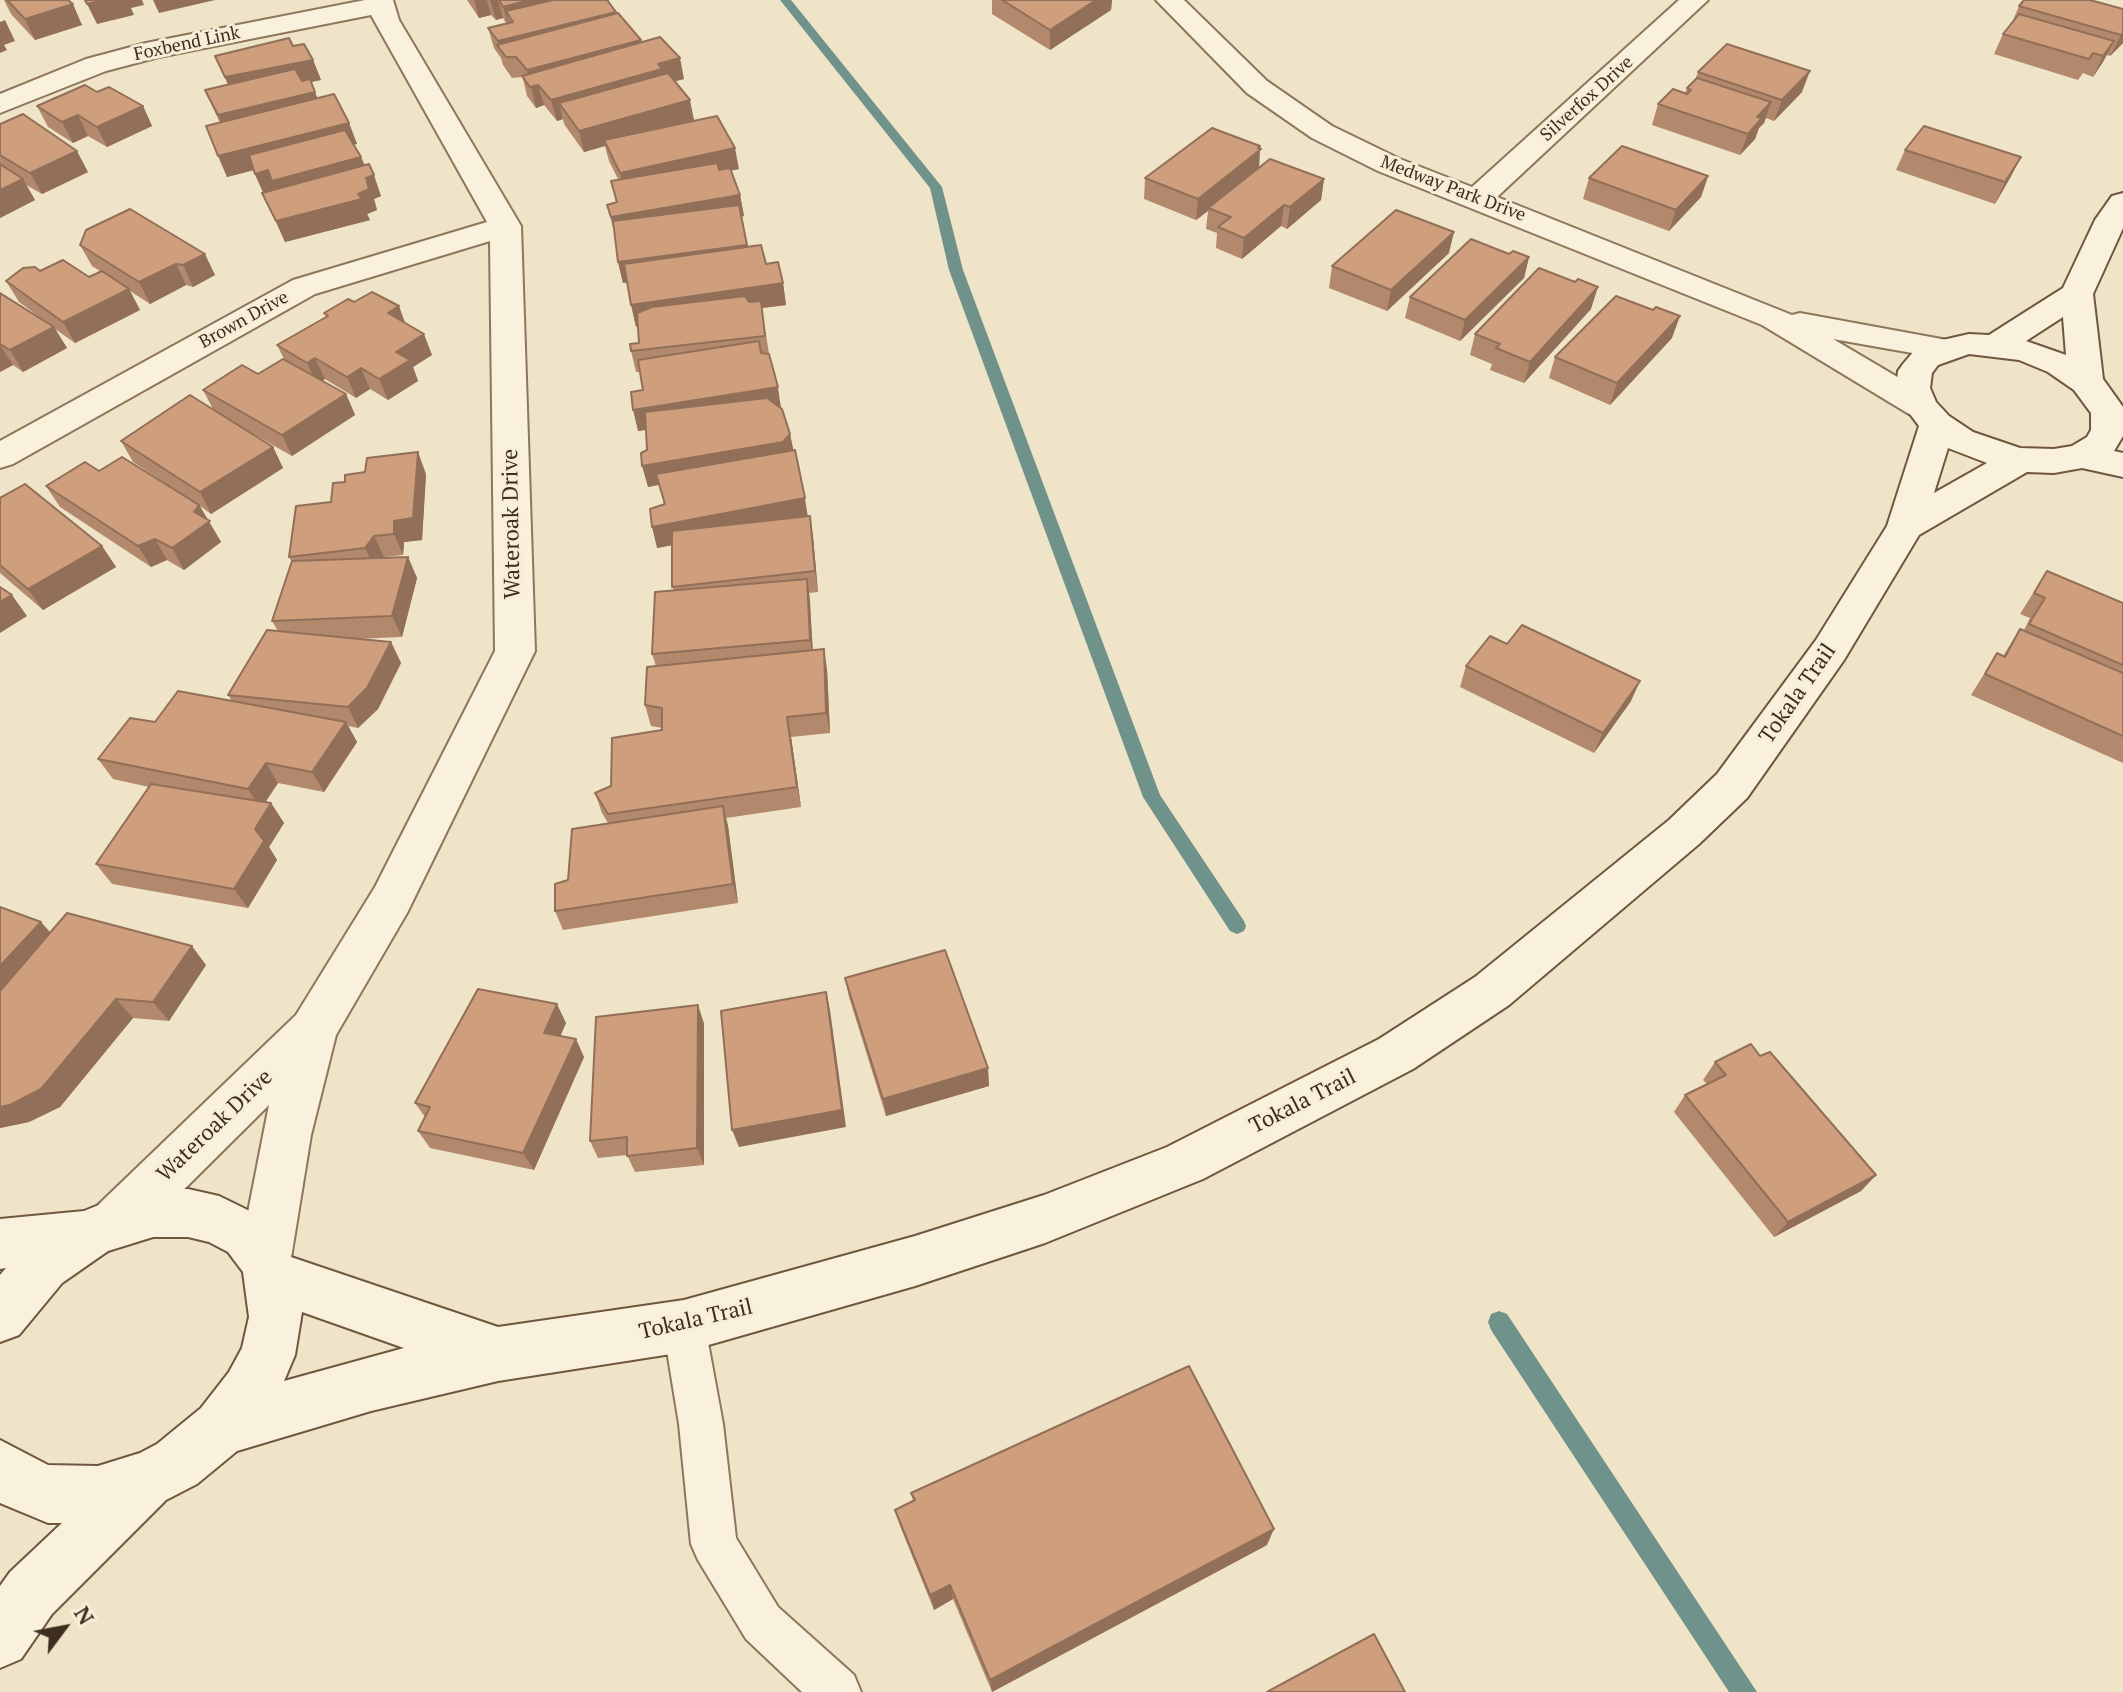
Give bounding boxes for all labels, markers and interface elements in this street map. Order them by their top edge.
street label: Foxbend Link [132,22,242,66]
street label: Silverfox Drive [1536,52,1638,146]
street label: Medway Park Drive [1377,151,1529,227]
street label: Brown Drive [196,287,292,353]
street label: Wateroak Drive [497,449,527,599]
street label: Tokala Trail [1754,639,1842,749]
street label: Wateroak Drive [152,1064,278,1188]
street label: Tokala Trail [1245,1064,1361,1140]
street label: Tokala Trail [637,1294,755,1346]
north arrow [24,1588,104,1668]
text: N [68,1600,101,1630]

